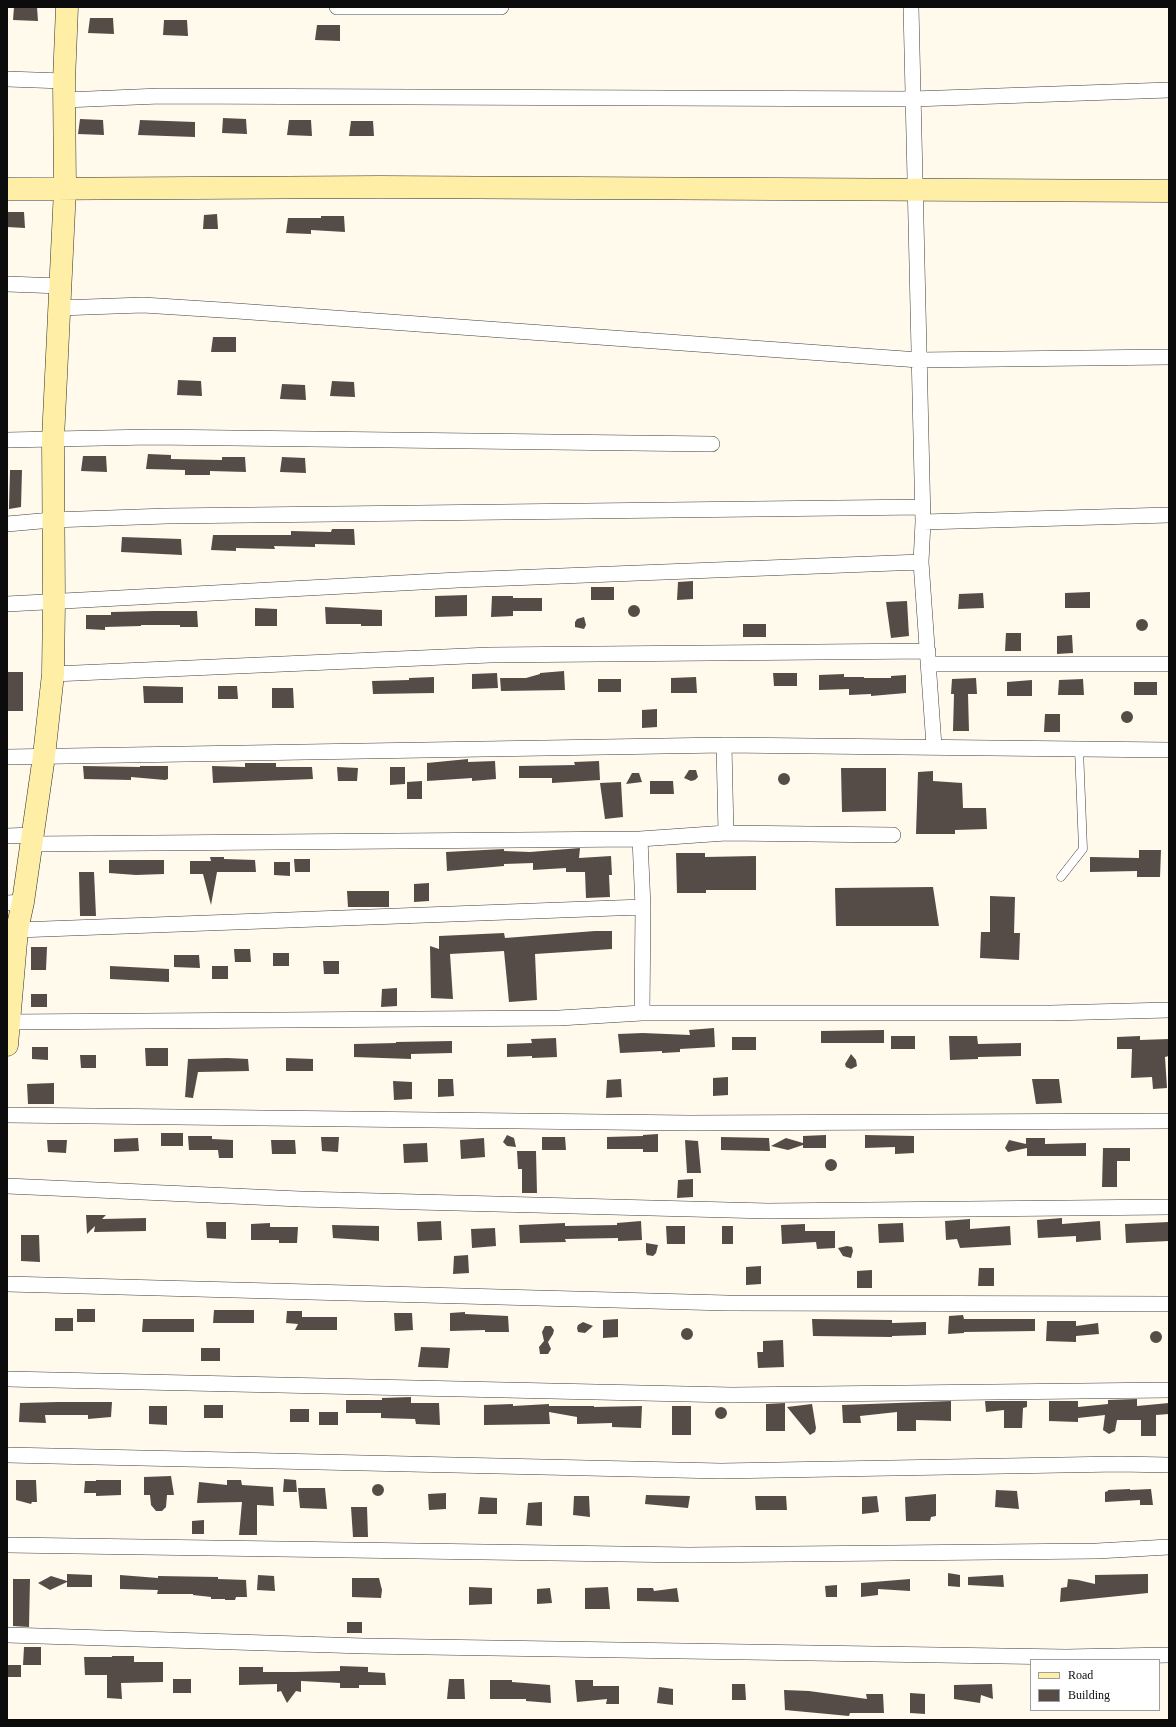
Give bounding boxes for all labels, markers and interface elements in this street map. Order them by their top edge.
legend [1030,1659,1160,1711]
text: Road [1068,1668,1093,1682]
text: Building [1068,1688,1110,1702]

